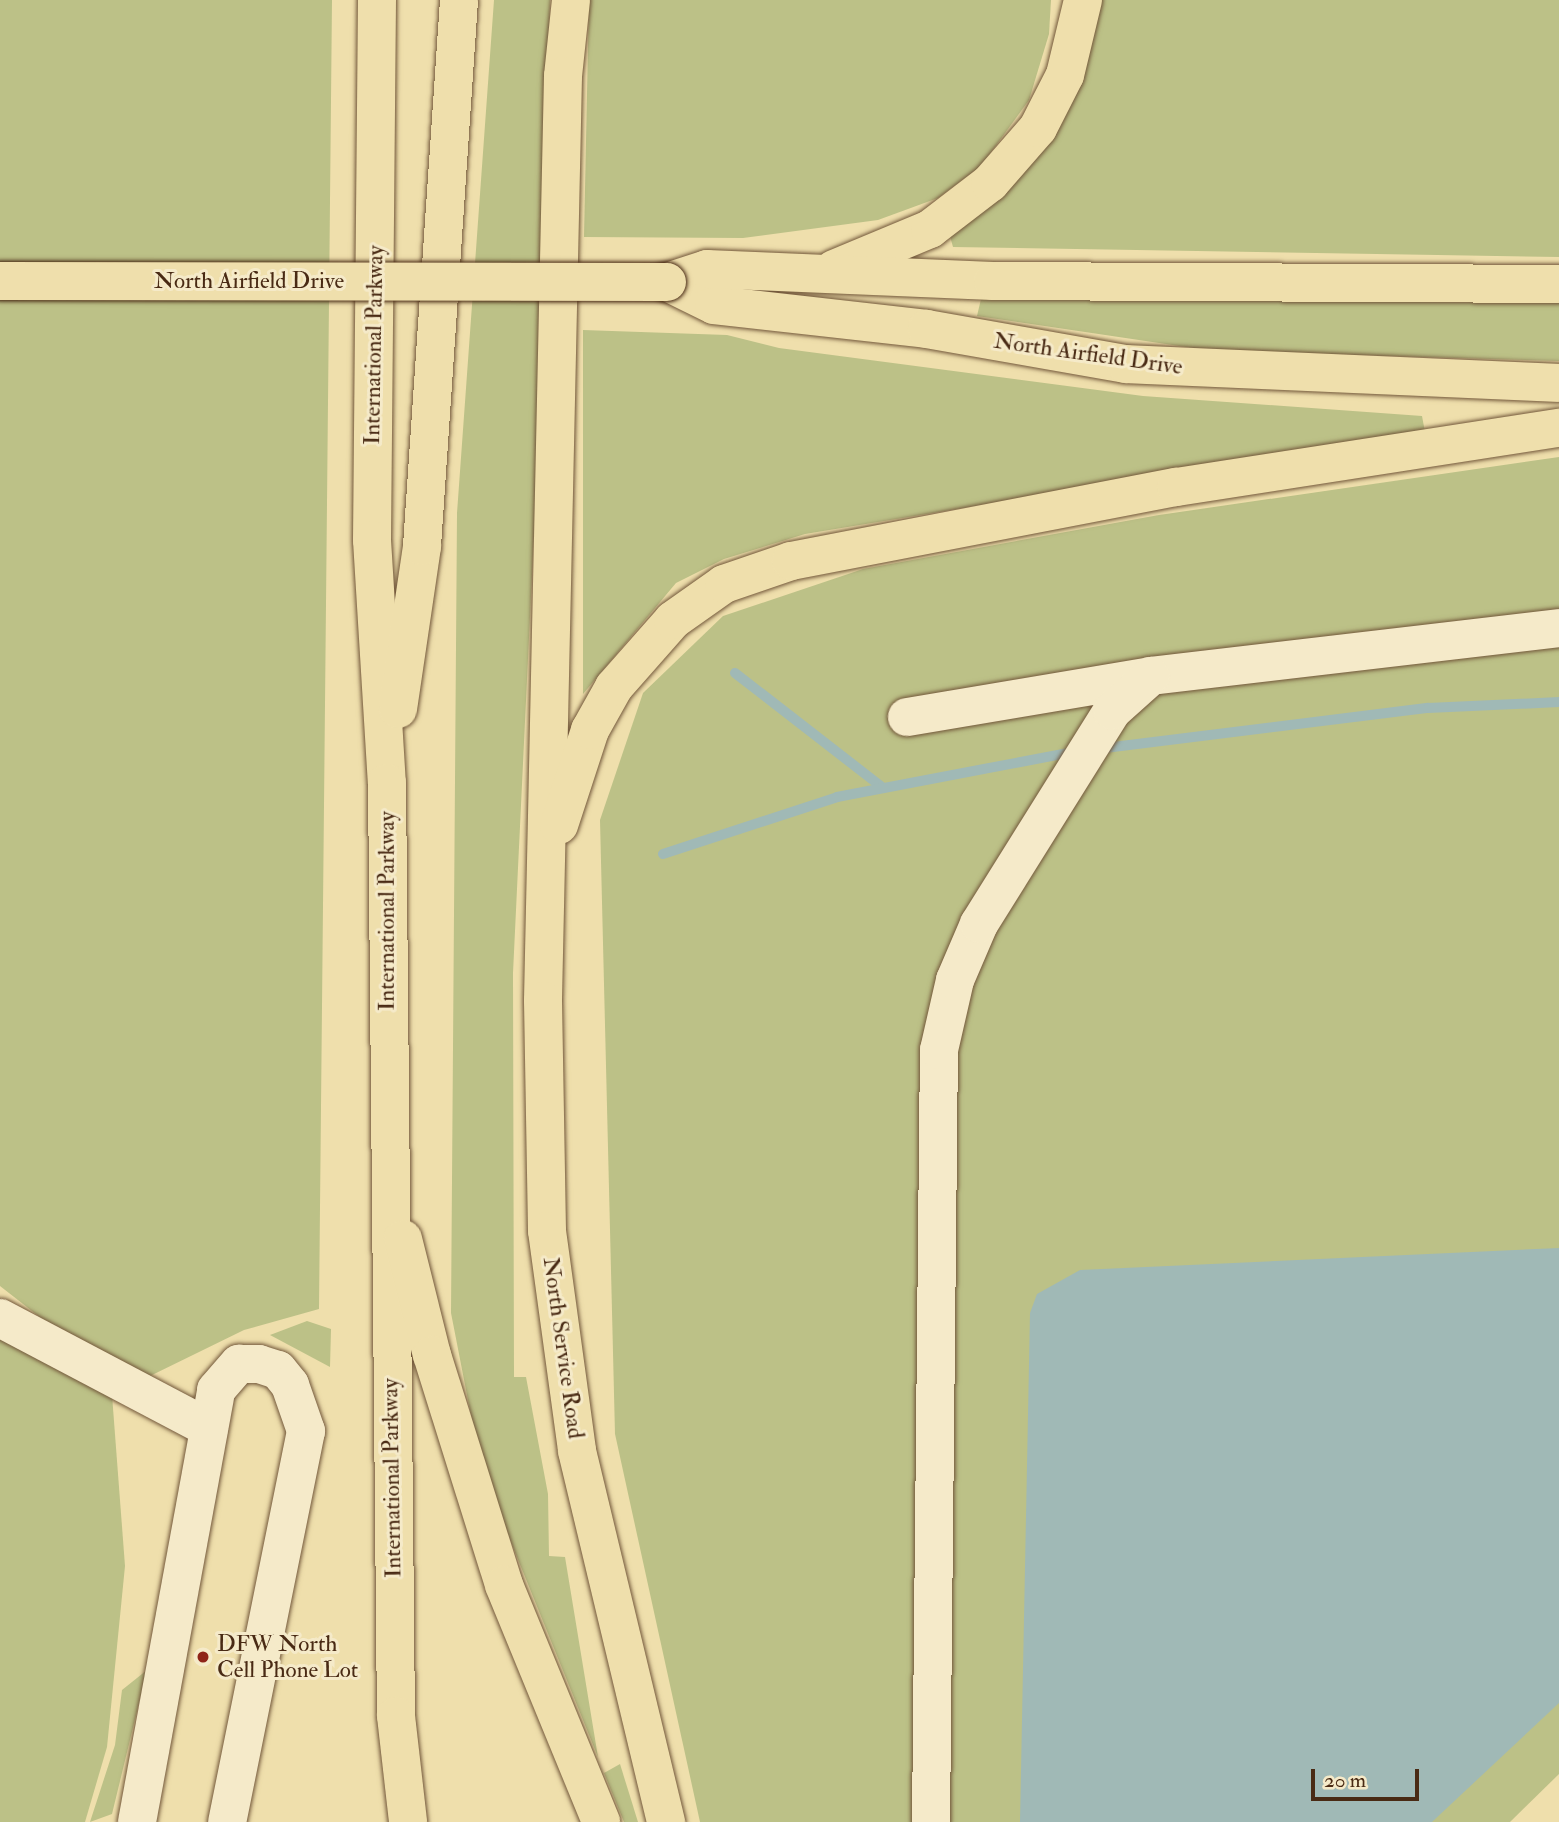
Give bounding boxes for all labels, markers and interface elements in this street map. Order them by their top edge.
street label: International Parkway [358,245,390,445]
street label: North Airfield Drive [154,267,344,295]
street label: North Airfield Drive [992,327,1184,381]
street label: International Parkway [373,811,401,1011]
street label: North Service Road [537,1255,589,1441]
street label: International Parkway [376,1378,408,1578]
place label: DFW North Cell Phone Lot [217,1630,358,1684]
marker: DFW North Cell Phone Lot [195,1649,211,1665]
scale bar [1314,1756,1422,1800]
text: 20 m [1324,1767,1366,1794]

